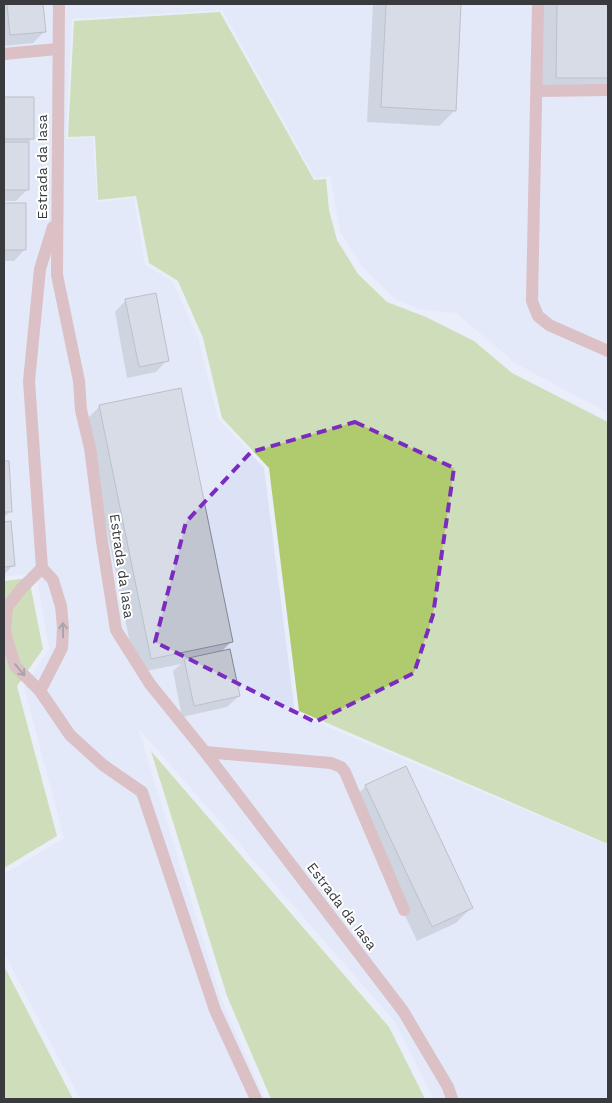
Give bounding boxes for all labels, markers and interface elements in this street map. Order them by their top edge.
street label: Estrada da Iasa [34,114,50,220]
street label: Estrada da Iasa [107,513,137,619]
one-way arrow [58,622,68,638]
one-way arrow [14,663,25,676]
street label: Estrada da Iasa [304,859,380,953]

